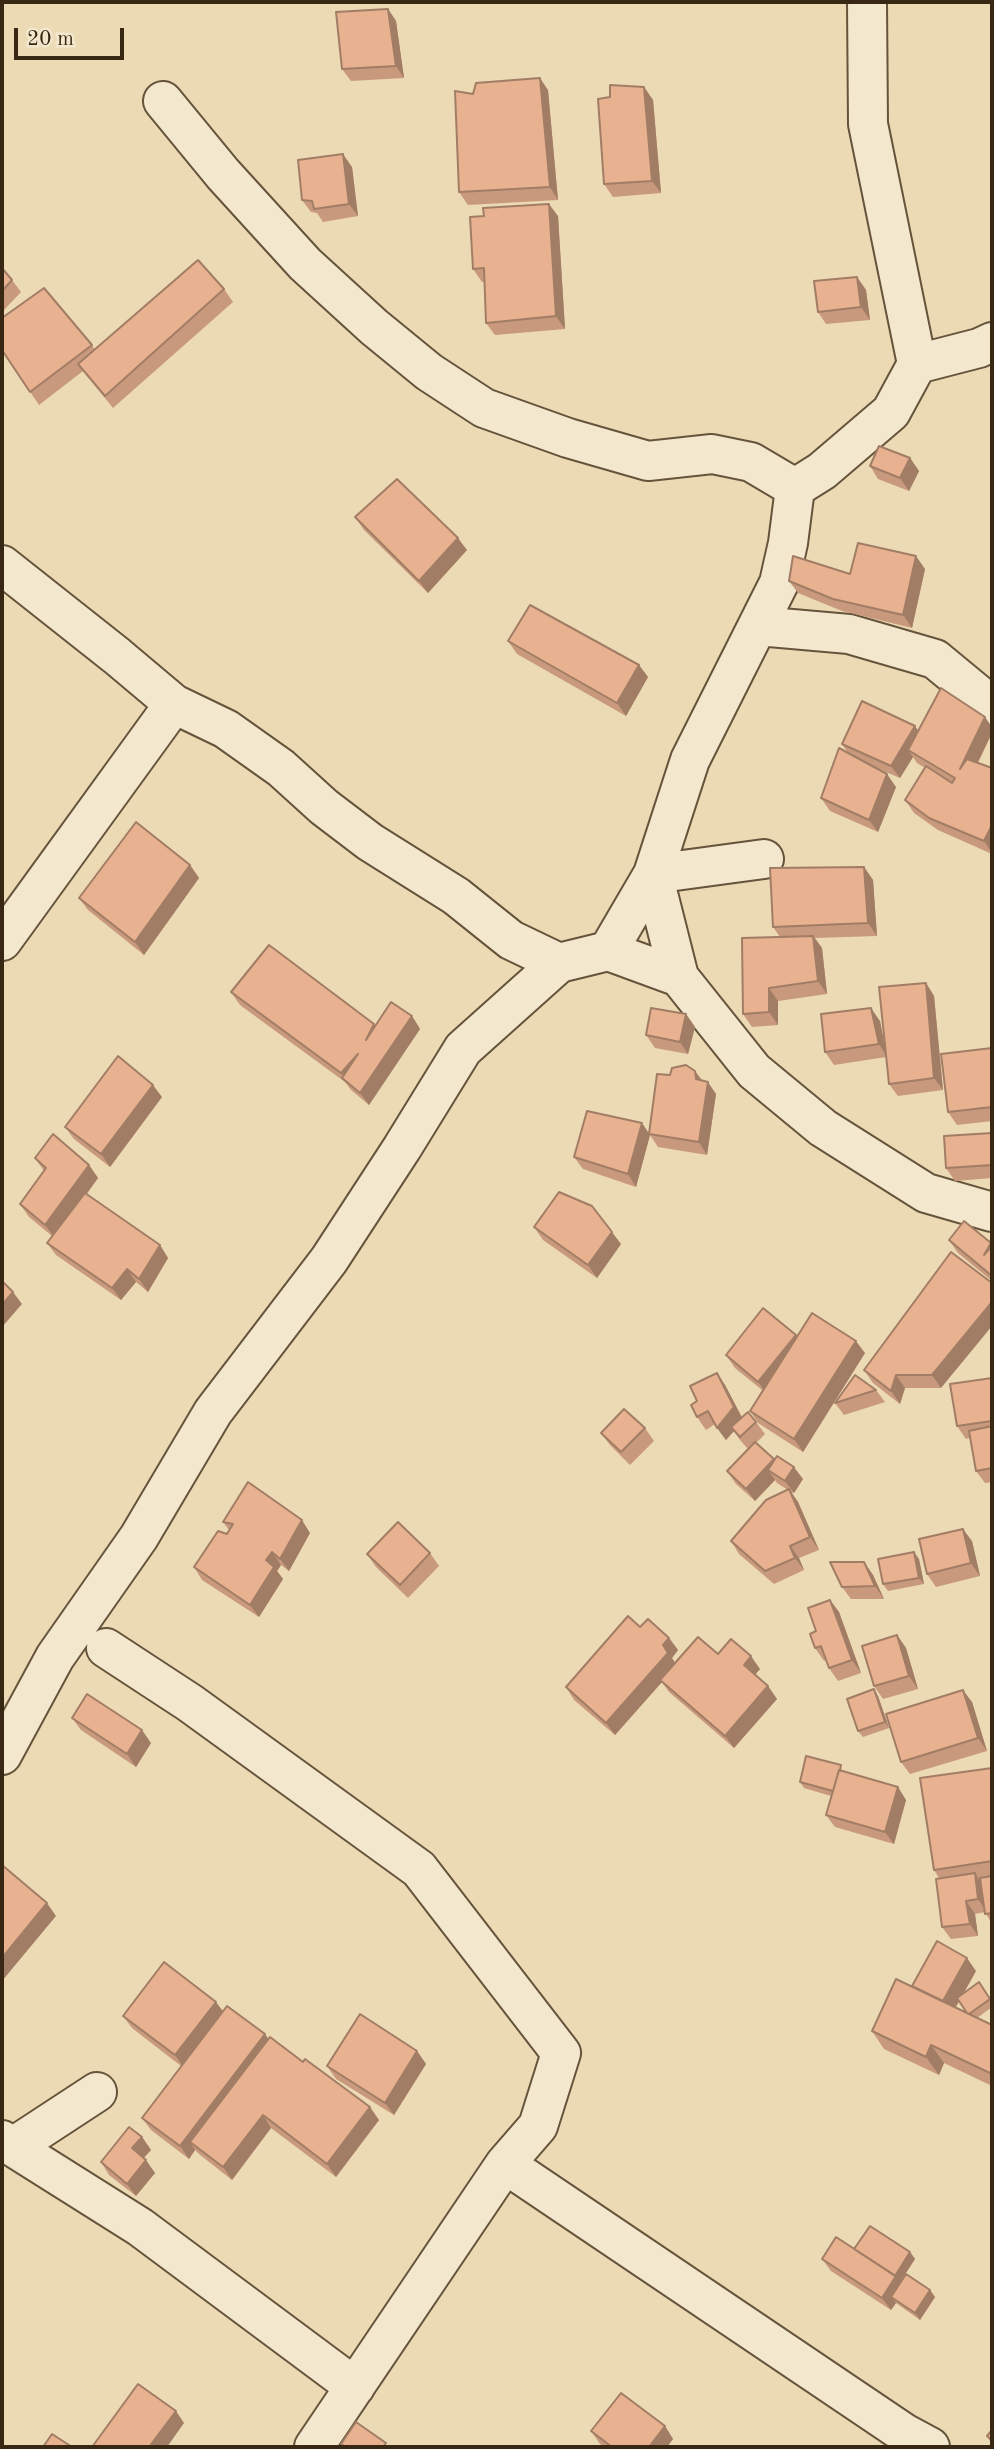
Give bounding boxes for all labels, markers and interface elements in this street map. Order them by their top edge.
scale bar [18,14,128,58]
text: 20 m [27,29,74,50]

